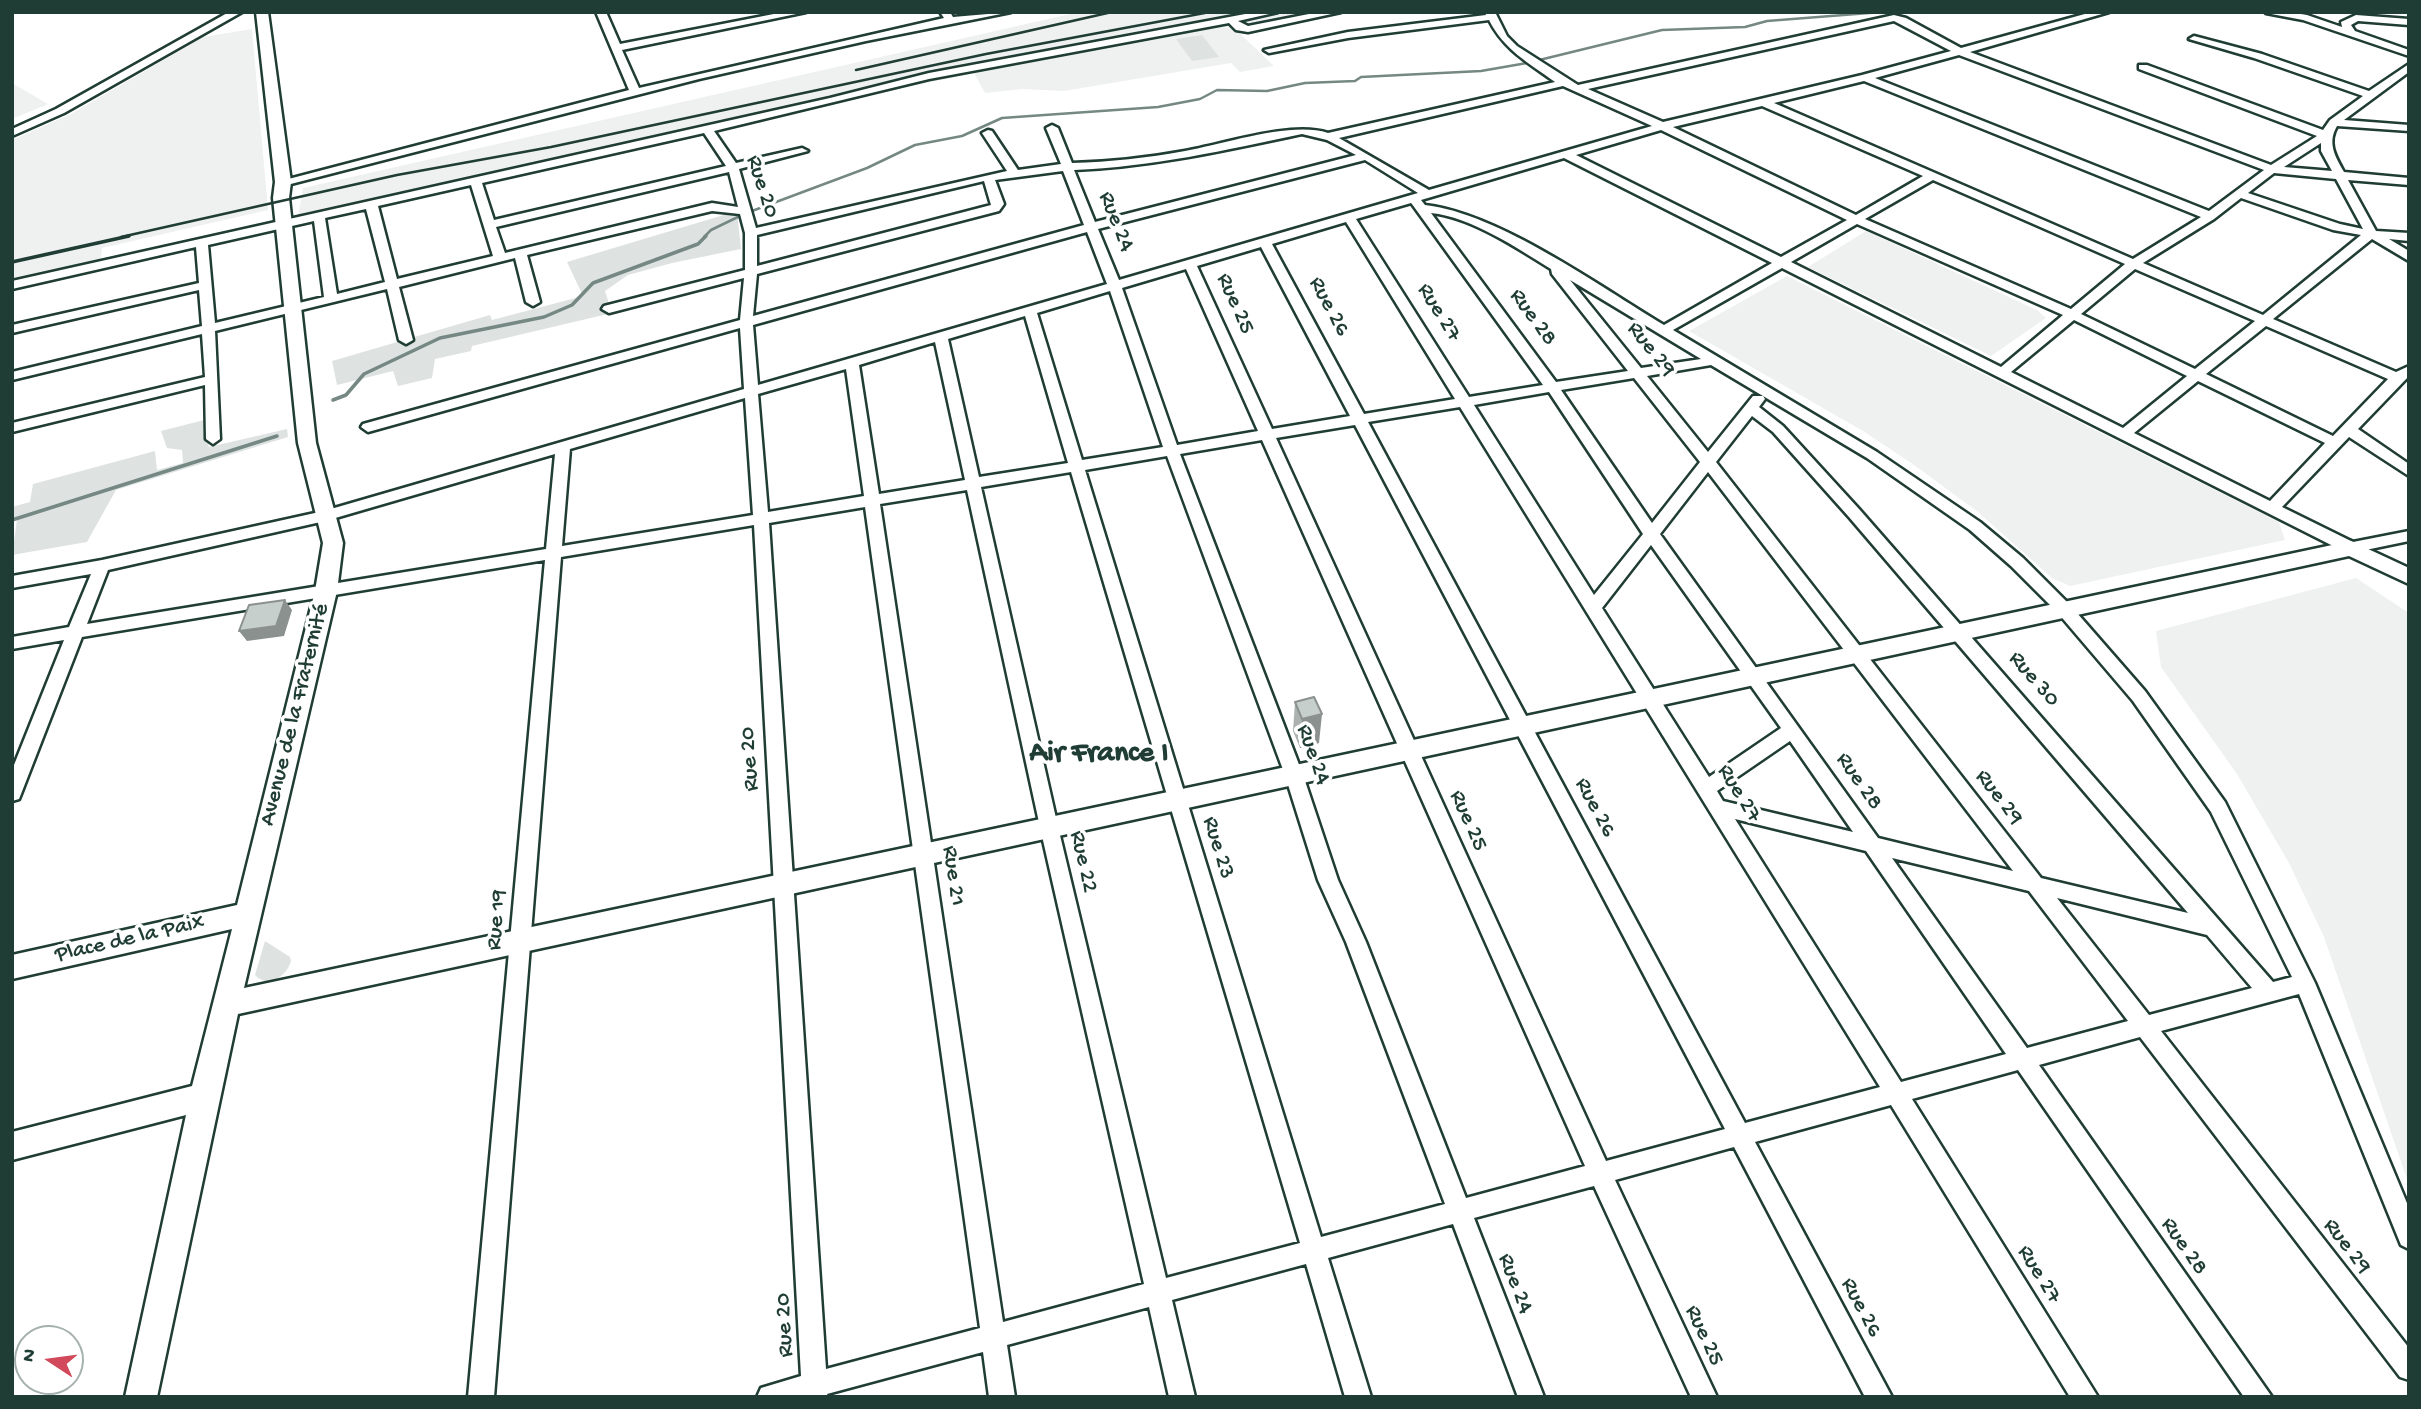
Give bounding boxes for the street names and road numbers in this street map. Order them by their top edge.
street label: Rue 20 [738,152,784,222]
street label: Rue 24 [1091,188,1139,256]
street label: Rue 25 [1208,269,1260,339]
street label: Rue 26 [1301,273,1355,341]
street label: Rue 27 [1409,279,1467,347]
street label: Rue 28 [1502,284,1562,352]
street label: Rue 29 [1619,317,1681,383]
street label: Avenue de la Fraternité [255,601,337,829]
street label: Rue 30 [2001,646,2065,714]
street label: Rue 24 [1288,721,1336,789]
street label: Rue 20 [735,726,767,792]
street label: Rue 28 [1828,748,1888,816]
street label: Rue 27 [1709,760,1767,828]
street label: Rue 29 [1968,765,2028,831]
street label: Rue 26 [1567,774,1621,842]
street label: Rue 25 [1441,786,1493,856]
street label: Rue 23 [1195,814,1239,882]
street label: Rue 22 [1062,828,1102,896]
street label: Rue 21 [934,844,970,908]
street label: Rue 19 [482,888,514,952]
street label: Place de la Paix [53,909,207,971]
street label: Rue 28 [2153,1213,2213,1281]
street label: Rue 29 [2316,1214,2376,1280]
street label: Rue 27 [2009,1241,2067,1309]
street label: Rue 24 [1490,1250,1538,1318]
street label: Rue 26 [1833,1274,1887,1342]
street label: Rue 20 [771,1292,801,1358]
street label: Rue 25 [1677,1301,1729,1371]

